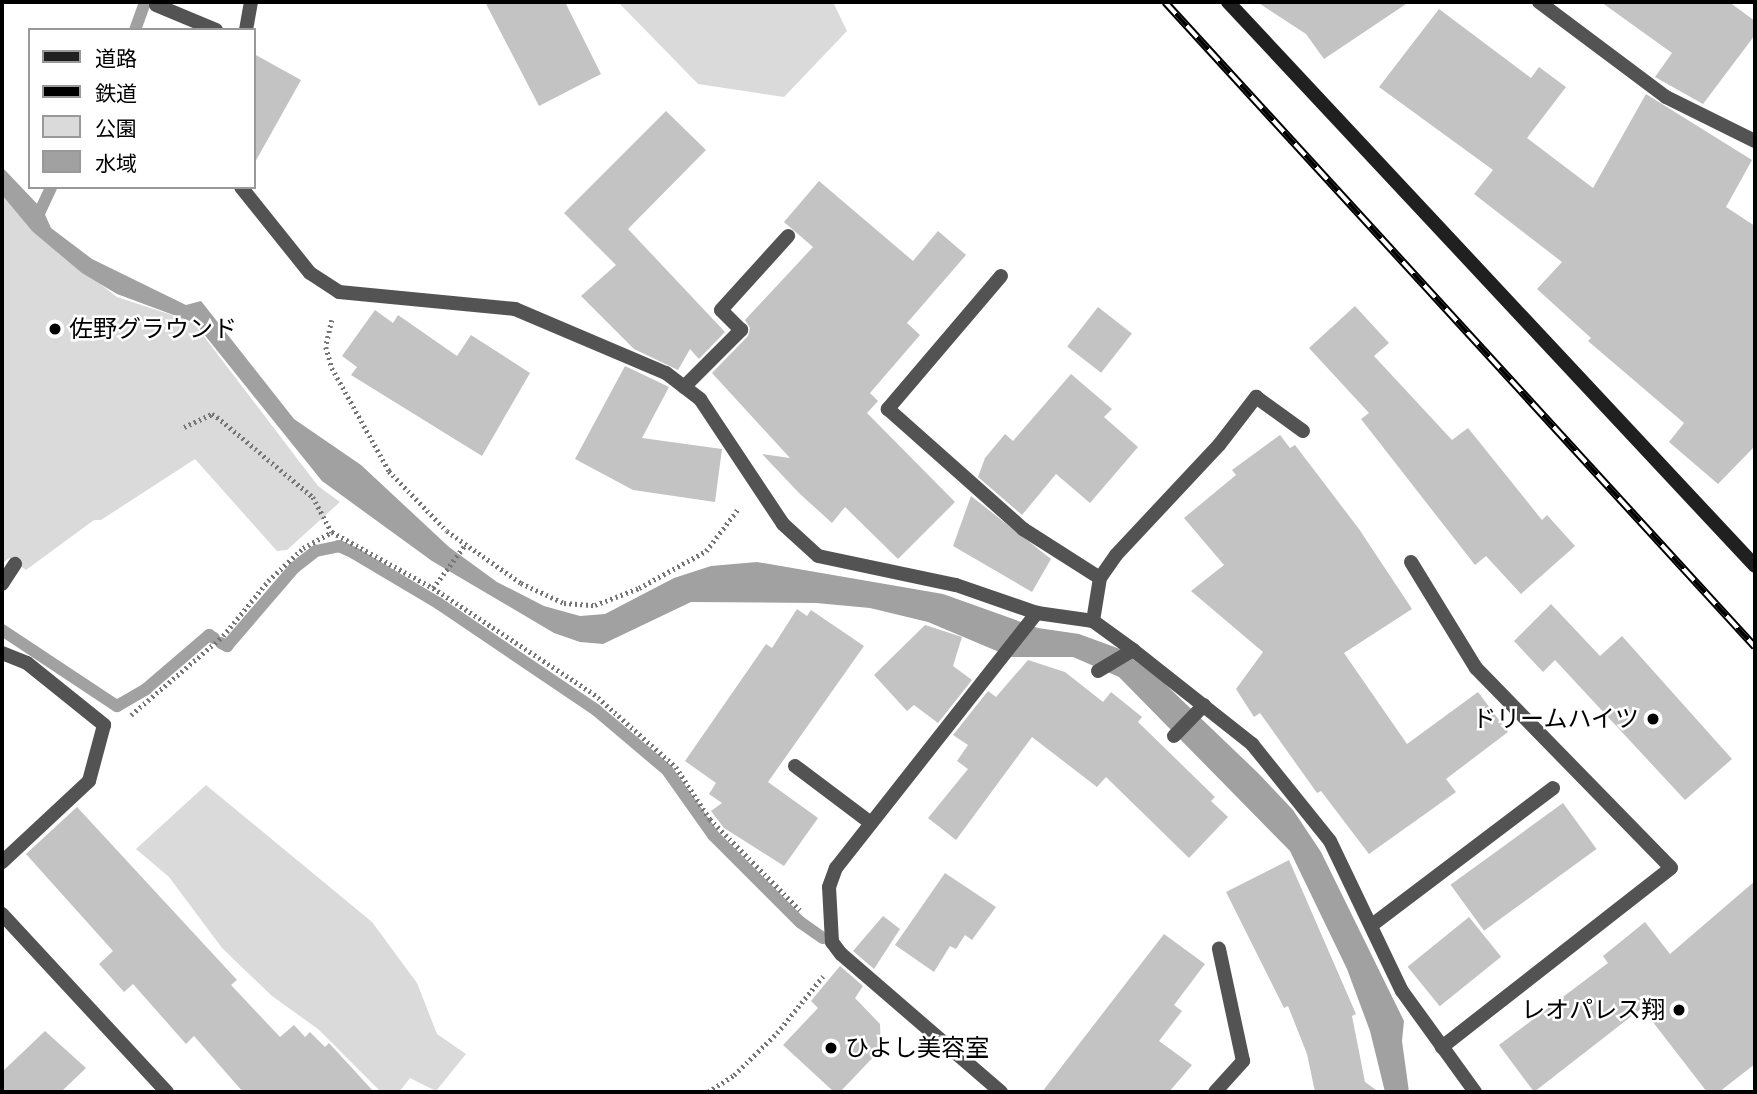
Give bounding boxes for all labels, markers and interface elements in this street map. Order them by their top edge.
legend [28,28,256,189]
text: 道路 [95,45,137,71]
text: 鉄道 [95,80,137,106]
text: 公園 [95,115,137,141]
text: 水域 [95,150,137,176]
place label: 佐野グラウンド [69,315,237,343]
marker: 佐野グラウンド [47,321,63,337]
place label: ドリームハイツ [1471,705,1639,733]
marker: ドリームハイツ [1645,711,1661,727]
place label: レオパレス翔 [1521,996,1665,1024]
marker: レオパレス翔 [1671,1002,1687,1018]
place label: ひよし美容室 [845,1034,989,1062]
marker: ひよし美容室 [823,1040,839,1056]

